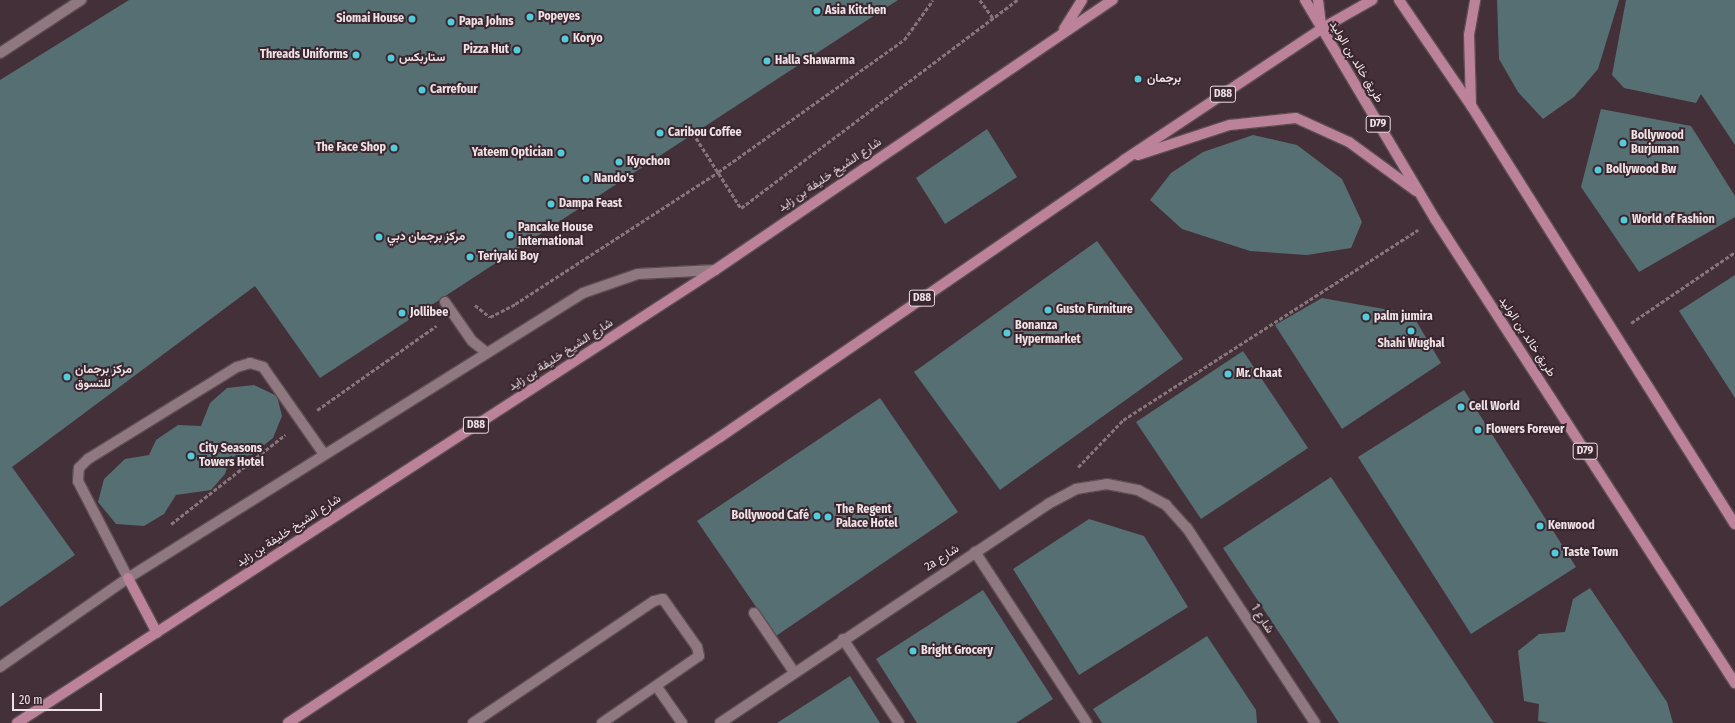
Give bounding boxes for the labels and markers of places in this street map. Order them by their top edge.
place label: Asia Kitchen [825,4,886,18]
marker: Asia Kitchen [812,6,822,16]
place label: Popeyes [538,10,580,24]
place label: Siomai House [336,12,404,26]
marker: Popeyes [525,12,535,22]
marker: Siomai House [407,14,417,24]
place label: Papa Johns [459,15,514,29]
marker: Papa Johns [446,17,456,27]
place label: Koryo [573,32,603,46]
marker: Koryo [560,34,570,44]
place label: Pizza Hut [463,43,509,57]
marker: Pizza Hut [512,45,522,55]
place label: Threads Uniforms [260,48,348,62]
marker: Threads Uniforms [351,50,361,60]
place label: ستاربكس [399,51,445,65]
marker: ستاربكس [386,53,396,63]
place label: Halla Shawarma [775,54,855,68]
marker: Halla Shawarma [762,56,772,66]
place label: برجمان [1147,72,1181,86]
marker: برجمان [1132,73,1144,85]
place label: Carrefour [430,83,478,97]
marker: Carrefour [417,85,427,95]
place label: Caribou Coffee [668,126,742,140]
marker: Caribou Coffee [655,128,665,138]
place label: Bollywood Burjuman [1631,129,1684,157]
marker: Bollywood Burjuman [1618,138,1628,148]
place label: The Face Shop [316,141,386,155]
marker: The Face Shop [389,143,399,153]
place label: Yateem Optician [472,146,553,160]
marker: Yateem Optician [556,148,566,158]
place label: Kyochon [627,155,670,169]
marker: Kyochon [614,157,624,167]
place label: Bollywood Bw [1606,163,1676,177]
marker: Bollywood Bw [1593,165,1603,175]
place label: Nando's [594,172,634,186]
marker: Nando's [581,174,591,184]
place label: Dampa Feast [559,197,622,211]
marker: Dampa Feast [546,199,556,209]
place label: World of Fashion [1632,213,1715,227]
marker: World of Fashion [1619,215,1629,225]
place label: Pancake House International [518,221,593,249]
place label: مركز برجمان دبي [387,230,465,244]
marker: Pancake House International [505,230,515,240]
marker: مركز برجمان دبي [374,232,384,242]
place label: Teriyaki Boy [478,250,539,264]
marker: Teriyaki Boy [465,252,475,262]
place label: Gusto Furniture [1056,303,1133,317]
marker: Gusto Furniture [1043,305,1053,315]
place label: Jollibee [410,306,448,320]
marker: Jollibee [397,308,407,318]
place label: palm jumira [1374,310,1433,324]
marker: palm jumira [1361,312,1371,322]
place label: Bonanza Hypermarket [1015,319,1081,347]
marker: Shahi Wughal [1406,326,1416,336]
marker: Bonanza Hypermarket [1002,328,1012,338]
place label: Shahi Wughal [1377,337,1445,351]
place label: مركز برجمان للتسوق [75,363,132,391]
place label: Mr. Chaat [1236,367,1282,381]
marker: Mr. Chaat [1223,369,1233,379]
marker: مركز برجمان للتسوق [62,372,72,382]
place label: Cell World [1469,400,1520,414]
marker: Cell World [1456,402,1466,412]
place label: Flowers Forever [1486,423,1564,437]
marker: Flowers Forever [1473,425,1483,435]
place label: City Seasons Towers Hotel [199,442,264,470]
marker: City Seasons Towers Hotel [186,451,196,461]
place label: The Regent Palace Hotel [836,503,898,531]
place label: Bollywood Café [732,509,809,523]
marker: Bollywood Café [812,511,822,521]
marker: The Regent Palace Hotel [823,512,833,522]
place label: Kenwood [1548,519,1595,533]
marker: Kenwood [1535,521,1545,531]
place label: Taste Town [1563,546,1618,560]
marker: Taste Town [1550,548,1560,558]
place label: Bright Grocery [921,644,993,658]
marker: Bright Grocery [908,646,918,656]

